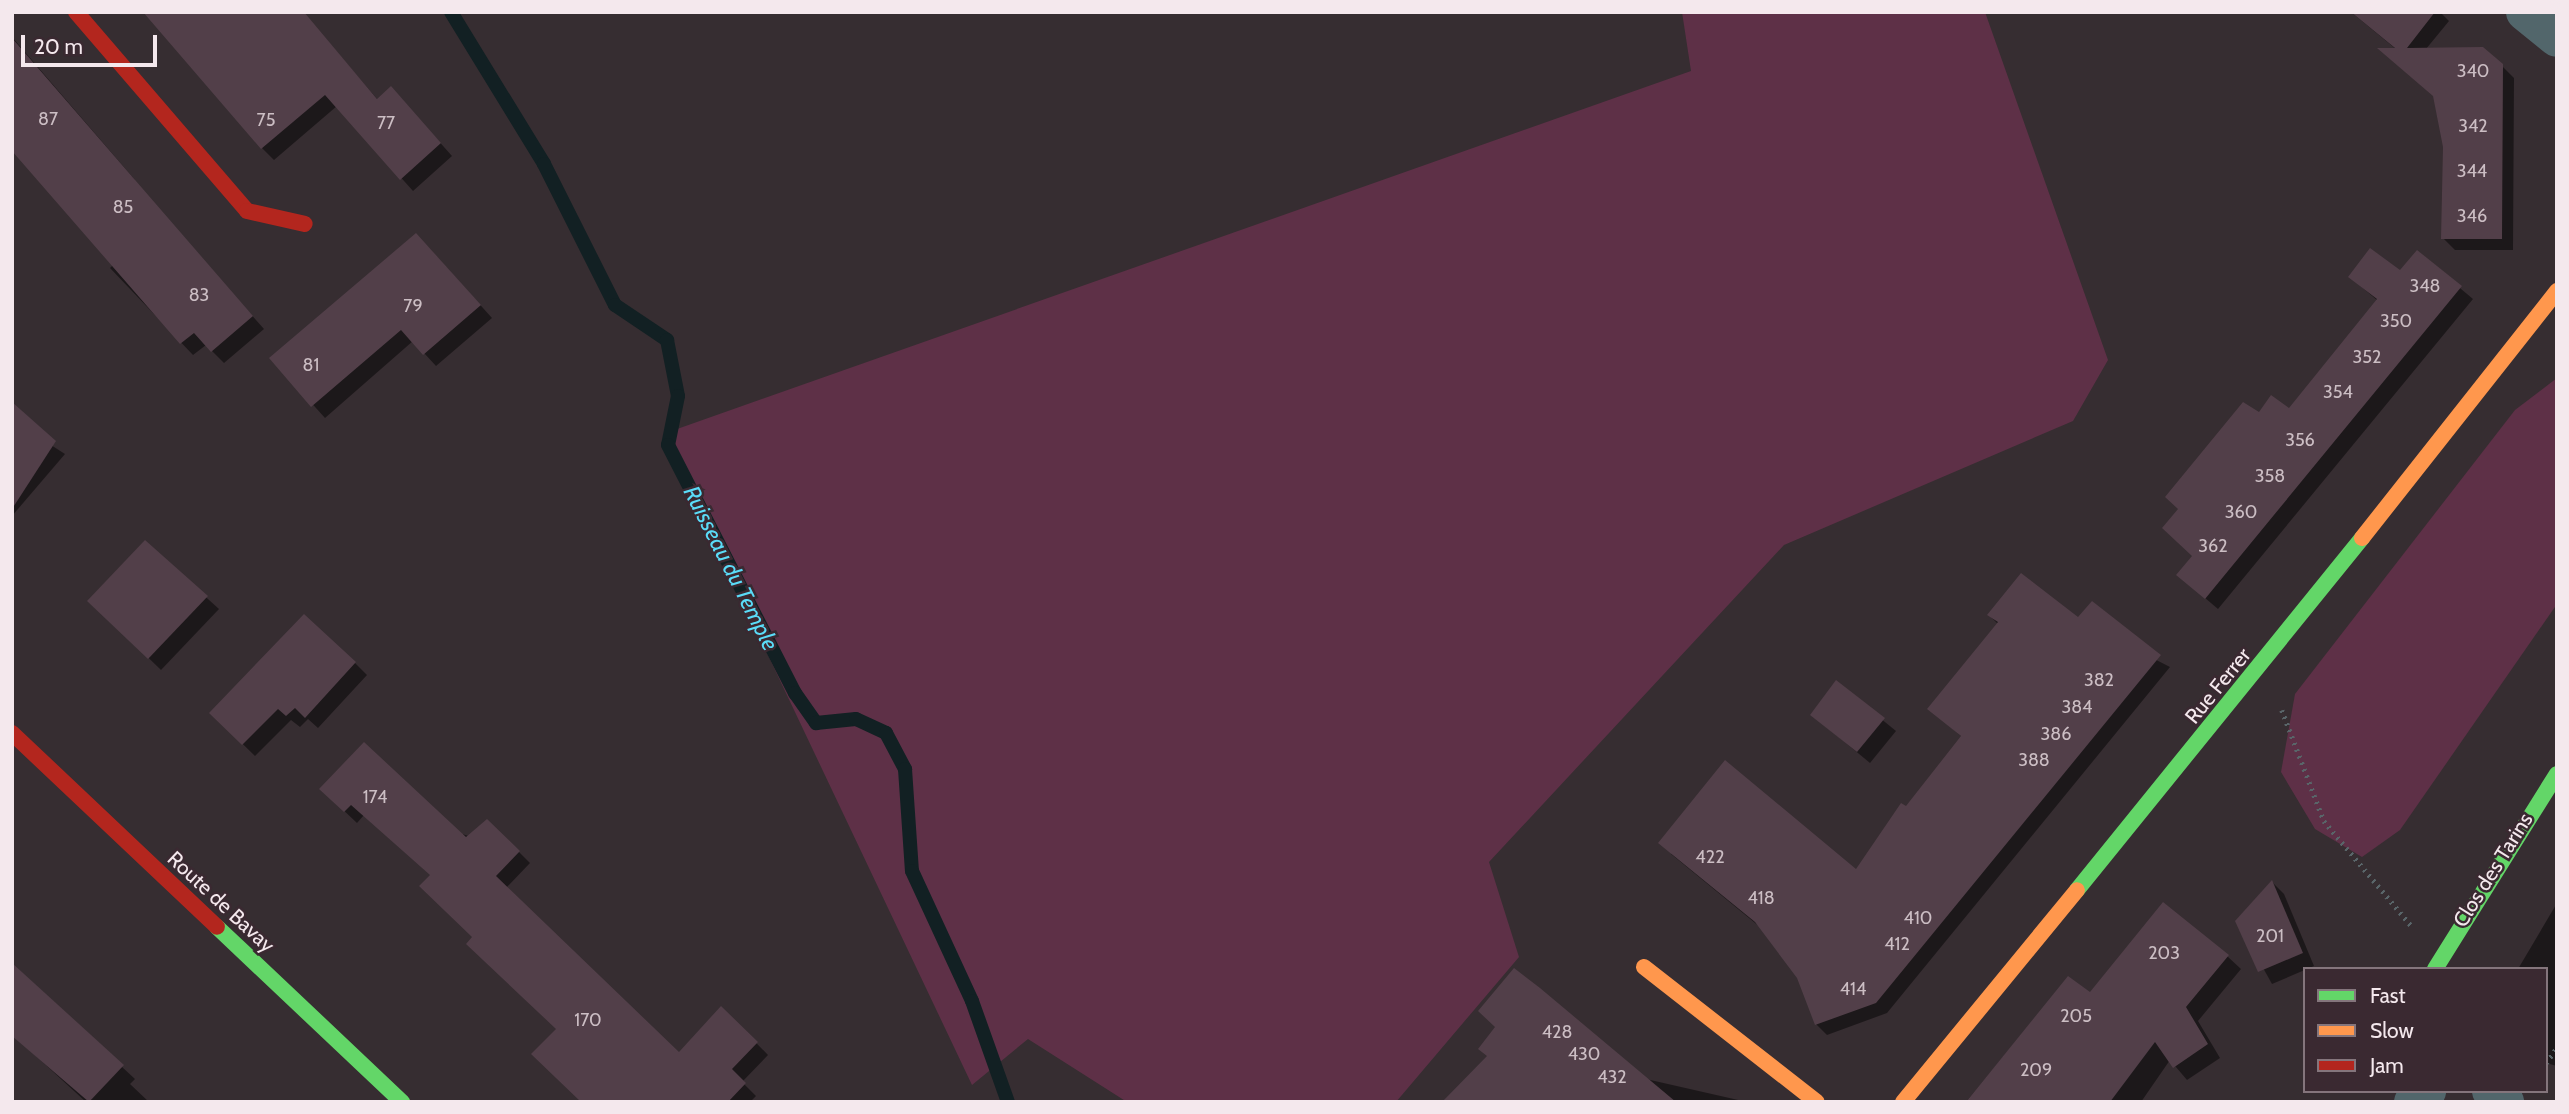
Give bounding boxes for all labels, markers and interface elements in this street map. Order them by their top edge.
scale bar [24,21,161,65]
text: 20 m [34,34,83,59]
house number: 340 [2457,60,2489,82]
house number: 87 [38,108,58,130]
house number: 75 [257,109,275,131]
house number: 77 [377,112,395,134]
house number: 342 [2458,115,2488,137]
house number: 344 [2457,160,2487,182]
house number: 85 [113,196,133,218]
house number: 346 [2457,205,2487,227]
house number: 348 [2409,275,2441,297]
house number: 83 [189,284,209,306]
house number: 79 [403,295,423,317]
house number: 350 [2380,310,2412,332]
house number: 352 [2353,346,2381,368]
house number: 81 [303,354,319,376]
house number: 354 [2323,381,2353,403]
house number: 356 [2285,429,2315,451]
house number: 358 [2255,465,2285,487]
water label: Ruisseau du Temple [678,481,784,655]
house number: 360 [2225,501,2257,523]
house number: 362 [2198,535,2228,557]
street label: Rue Ferrer [2180,643,2256,729]
house number: 382 [2084,669,2114,691]
house number: 384 [2061,696,2093,718]
house number: 386 [2041,723,2071,745]
house number: 388 [2018,749,2050,771]
house number: 174 [363,786,387,808]
street label: Clos des Tarins [2448,808,2538,932]
street label: Route de Bavay [162,846,280,958]
house number: 422 [1695,846,1725,868]
house number: 418 [1747,887,1775,909]
house number: 410 [1904,907,1932,929]
house number: 201 [2256,925,2284,947]
house number: 412 [1884,933,1910,955]
house number: 203 [2148,942,2180,964]
legend [2303,967,2548,1093]
house number: 414 [1840,978,1866,1000]
text: Fast [2370,983,2406,1008]
house number: 205 [2060,1005,2092,1027]
house number: 170 [574,1009,602,1031]
text: Slow [2370,1018,2414,1043]
house number: 428 [1542,1021,1572,1043]
house number: 430 [1568,1043,1600,1065]
text: Jam [2370,1053,2404,1078]
house number: 209 [2020,1059,2052,1081]
house number: 432 [1597,1066,1627,1088]

